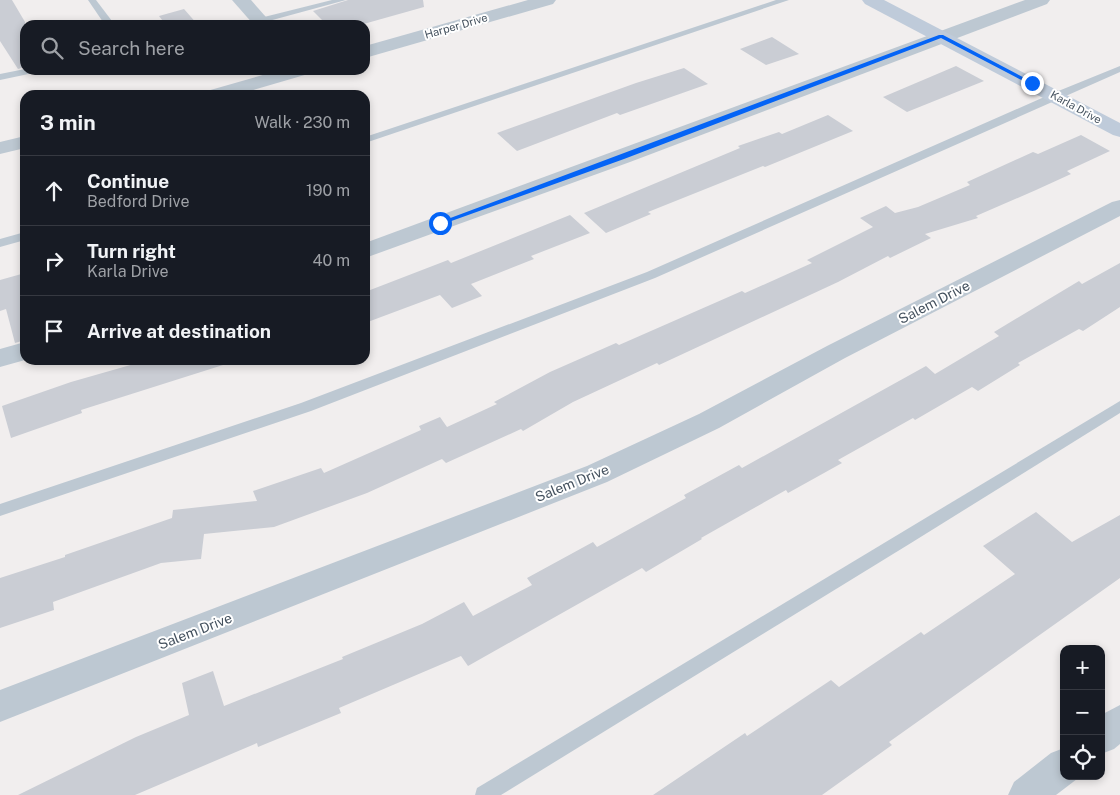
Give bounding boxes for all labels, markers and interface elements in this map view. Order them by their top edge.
street label: Harper Drive [423,11,489,41]
search box [20,20,370,75]
icon: search [38,34,66,62]
text: Search here [78,37,185,59]
route end [1021,72,1044,95]
street label: Karla Drive [1049,88,1103,126]
text: 3 min [40,110,96,135]
text: Walk · 230 m [254,113,350,132]
text: Continue [87,170,169,192]
icon: ahead [40,177,68,205]
text: 190 m [306,181,350,200]
text: Bedford Drive [87,192,190,211]
route start [429,212,452,235]
text: Turn right [87,240,176,262]
icon: right [40,247,68,275]
text: 40 m [312,251,350,270]
text: Karla Drive [87,262,169,281]
street label: Salem Drive [896,277,972,327]
icon: arrive [40,317,68,345]
text: Arrive at destination [87,320,271,342]
street label: Salem Drive [533,461,611,505]
street label: Salem Drive [156,610,234,652]
map controls [1060,645,1105,780]
button: + [1060,645,1105,690]
button: − [1060,690,1105,735]
button: locate [1060,735,1105,780]

